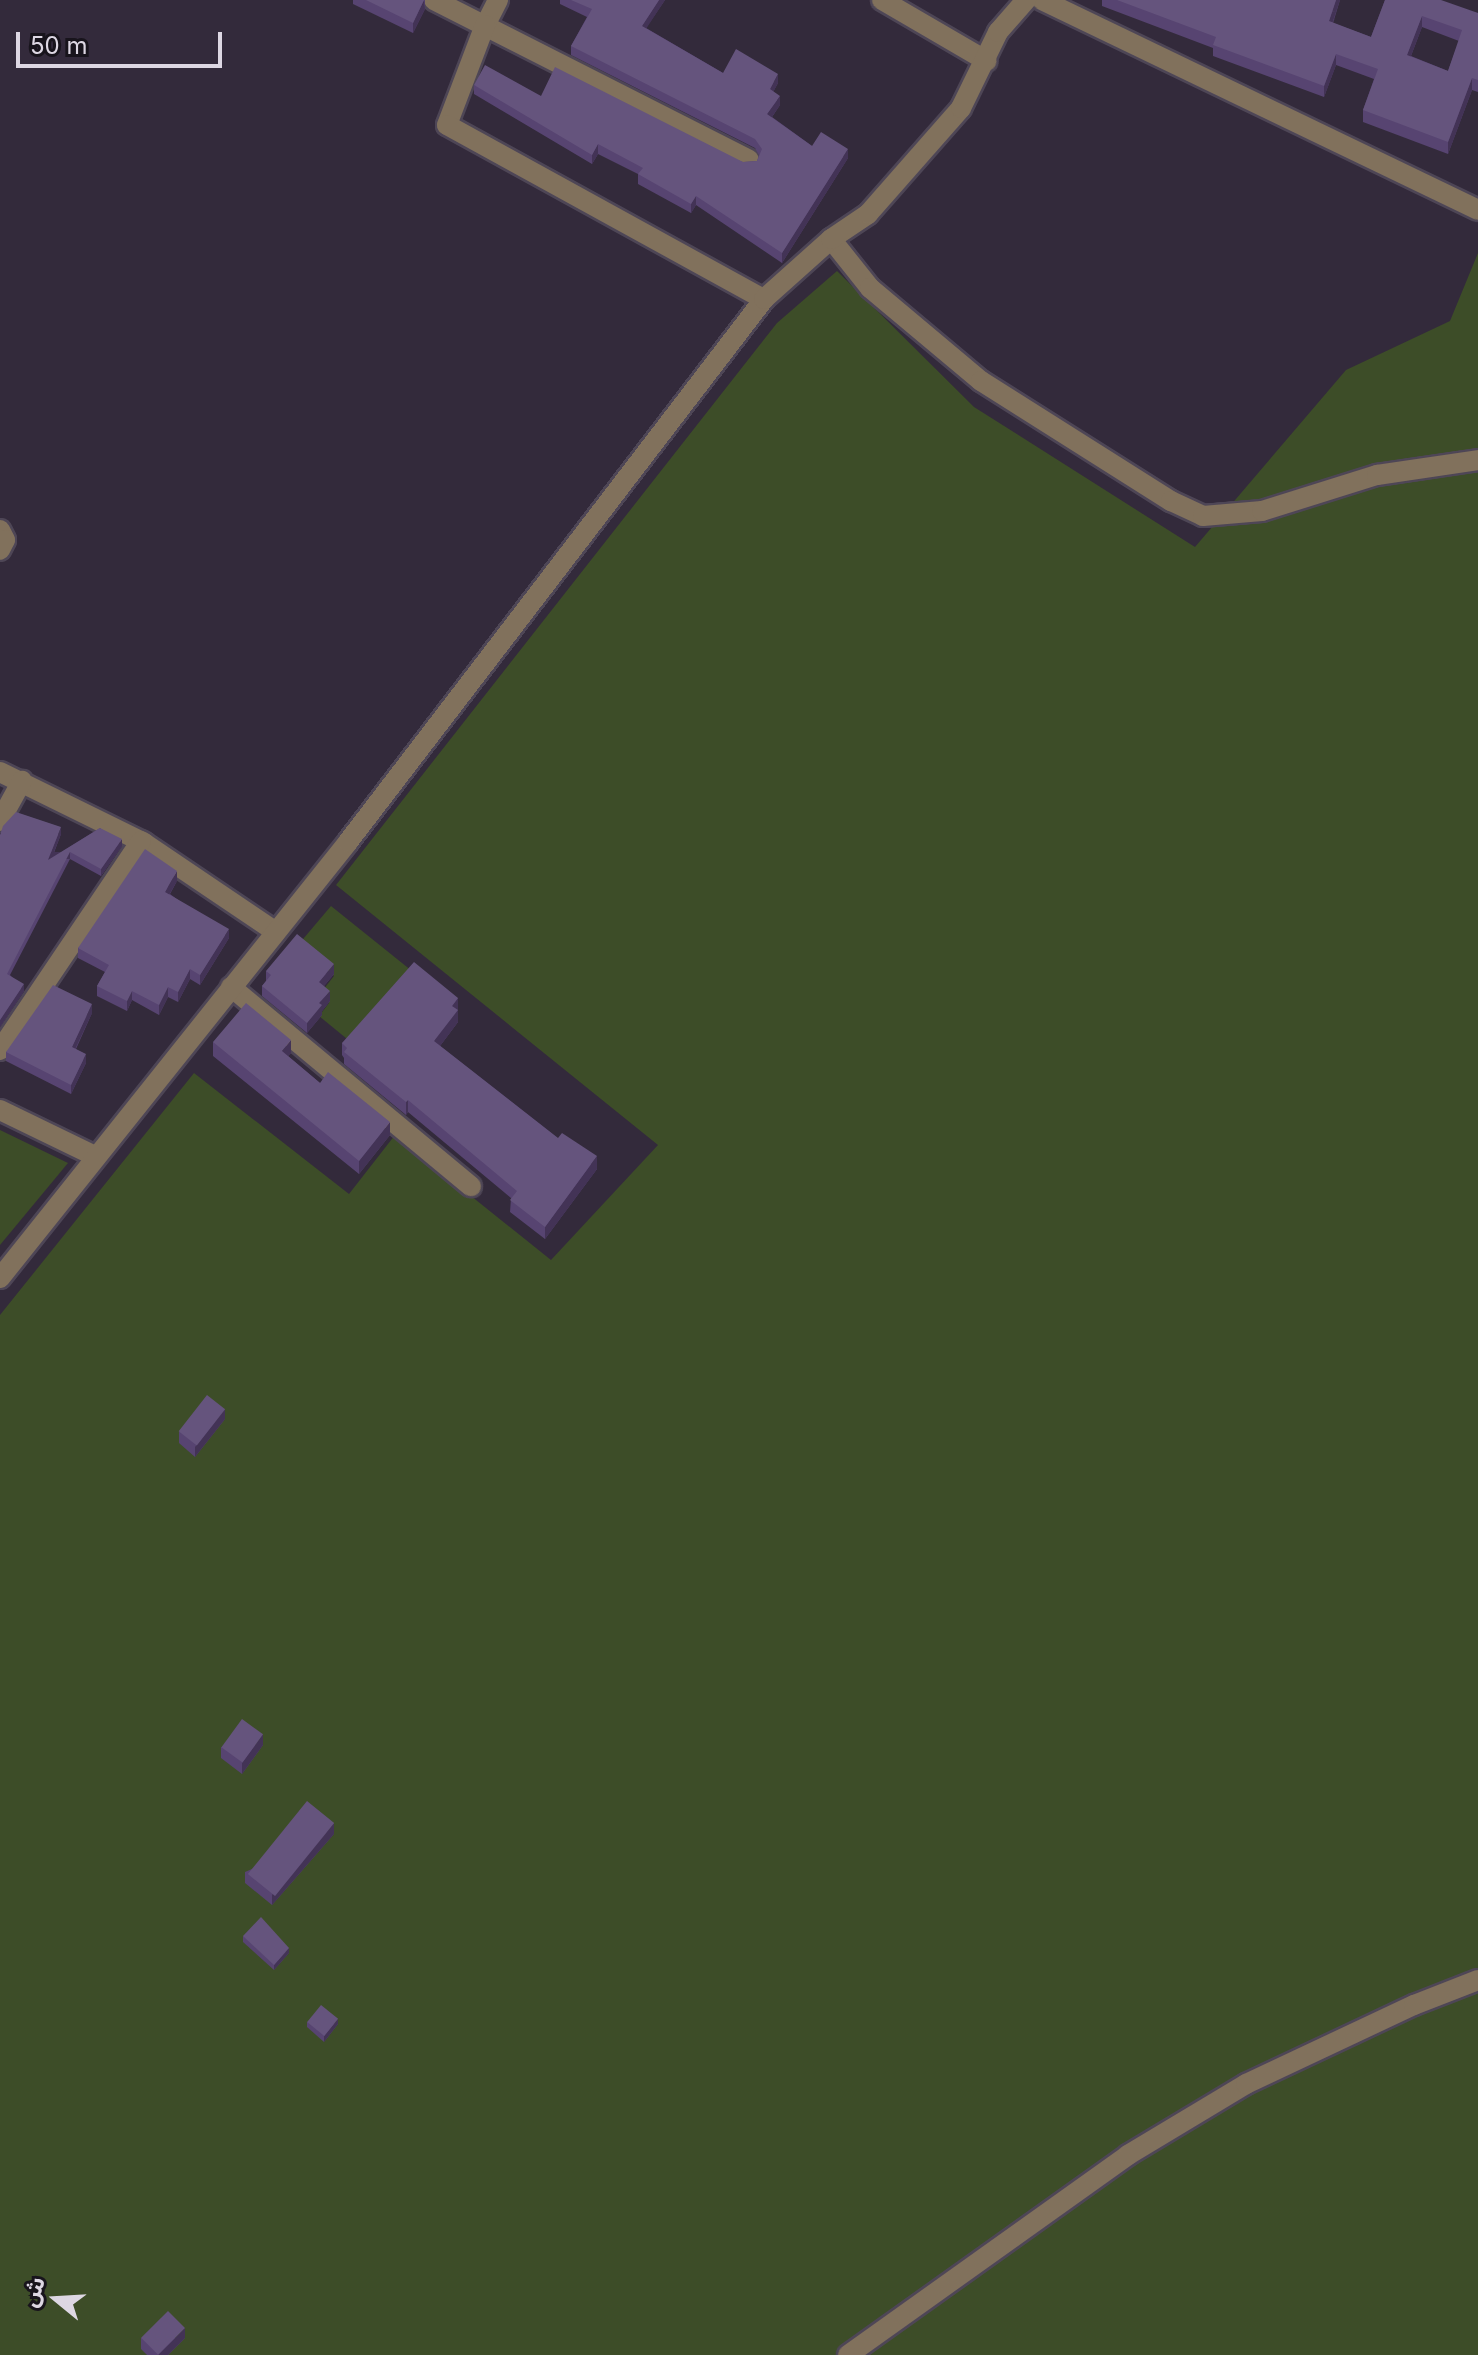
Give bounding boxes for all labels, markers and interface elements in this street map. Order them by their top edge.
scale bar [20,16,226,66]
text: 50 m [30,31,88,60]
north arrow [16,2259,96,2339]
text: ش [16,2273,50,2310]

